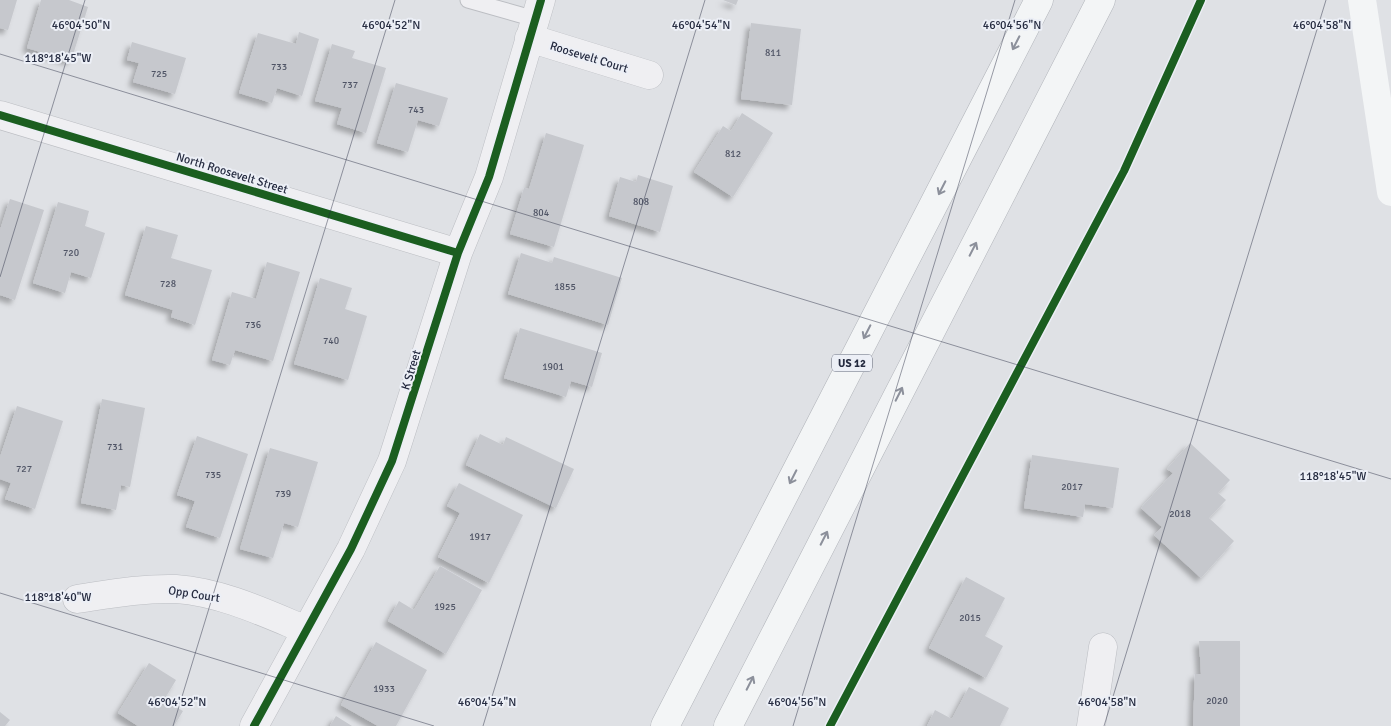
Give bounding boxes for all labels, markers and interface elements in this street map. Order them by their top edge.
text: 46°04'50"N [52,18,110,33]
text: 46°04'52"N [362,18,420,33]
text: 46°04'54"N [672,18,730,33]
text: 46°04'56"N [983,18,1041,33]
text: 46°04'58"N [1293,18,1351,33]
one-way arrow [1011,36,1021,51]
street label: Roosevelt Court [548,38,630,76]
house number: 811 [765,47,781,59]
text: 118°18'45"W [24,51,92,66]
house number: 733 [271,61,287,73]
house number: 725 [151,68,167,80]
house number: 737 [342,79,358,91]
house number: 743 [408,104,424,116]
house number: 812 [725,148,741,160]
street label: North Roosevelt Street [174,149,289,198]
one-way arrow [937,180,946,195]
house number: 808 [633,196,649,208]
house number: 804 [533,207,550,219]
one-way arrow [969,242,978,257]
house number: 720 [63,247,79,259]
house number: 728 [160,278,176,290]
house number: 1855 [554,281,576,293]
house number: 736 [245,319,261,331]
one-way arrow [862,325,872,340]
house number: 740 [323,335,339,347]
street label: K Street [398,348,425,392]
road number: US 12 [832,354,872,372]
house number: 1901 [542,361,564,373]
one-way arrow [894,386,904,401]
house number: 731 [107,441,123,453]
house number: 727 [16,463,32,475]
house number: 735 [205,469,221,481]
one-way arrow [788,469,797,484]
text: 118°18'45"W [1299,469,1367,484]
house number: 2017 [1061,481,1083,493]
house number: 739 [275,488,291,500]
house number: 2018 [1169,508,1191,520]
house number: 1917 [469,531,491,543]
one-way arrow [820,531,829,546]
street label: Opp Court [167,583,221,606]
text: 118°18'40"W [24,590,92,605]
house number: 1925 [434,601,456,613]
house number: 2015 [959,612,981,624]
one-way arrow [745,675,755,690]
house number: 1933 [373,683,395,695]
text: 46°04'52"N [148,695,206,710]
text: 46°04'54"N [458,695,516,710]
text: 46°04'56"N [768,695,826,710]
text: 46°04'58"N [1078,695,1136,710]
house number: 2020 [1206,695,1228,707]

